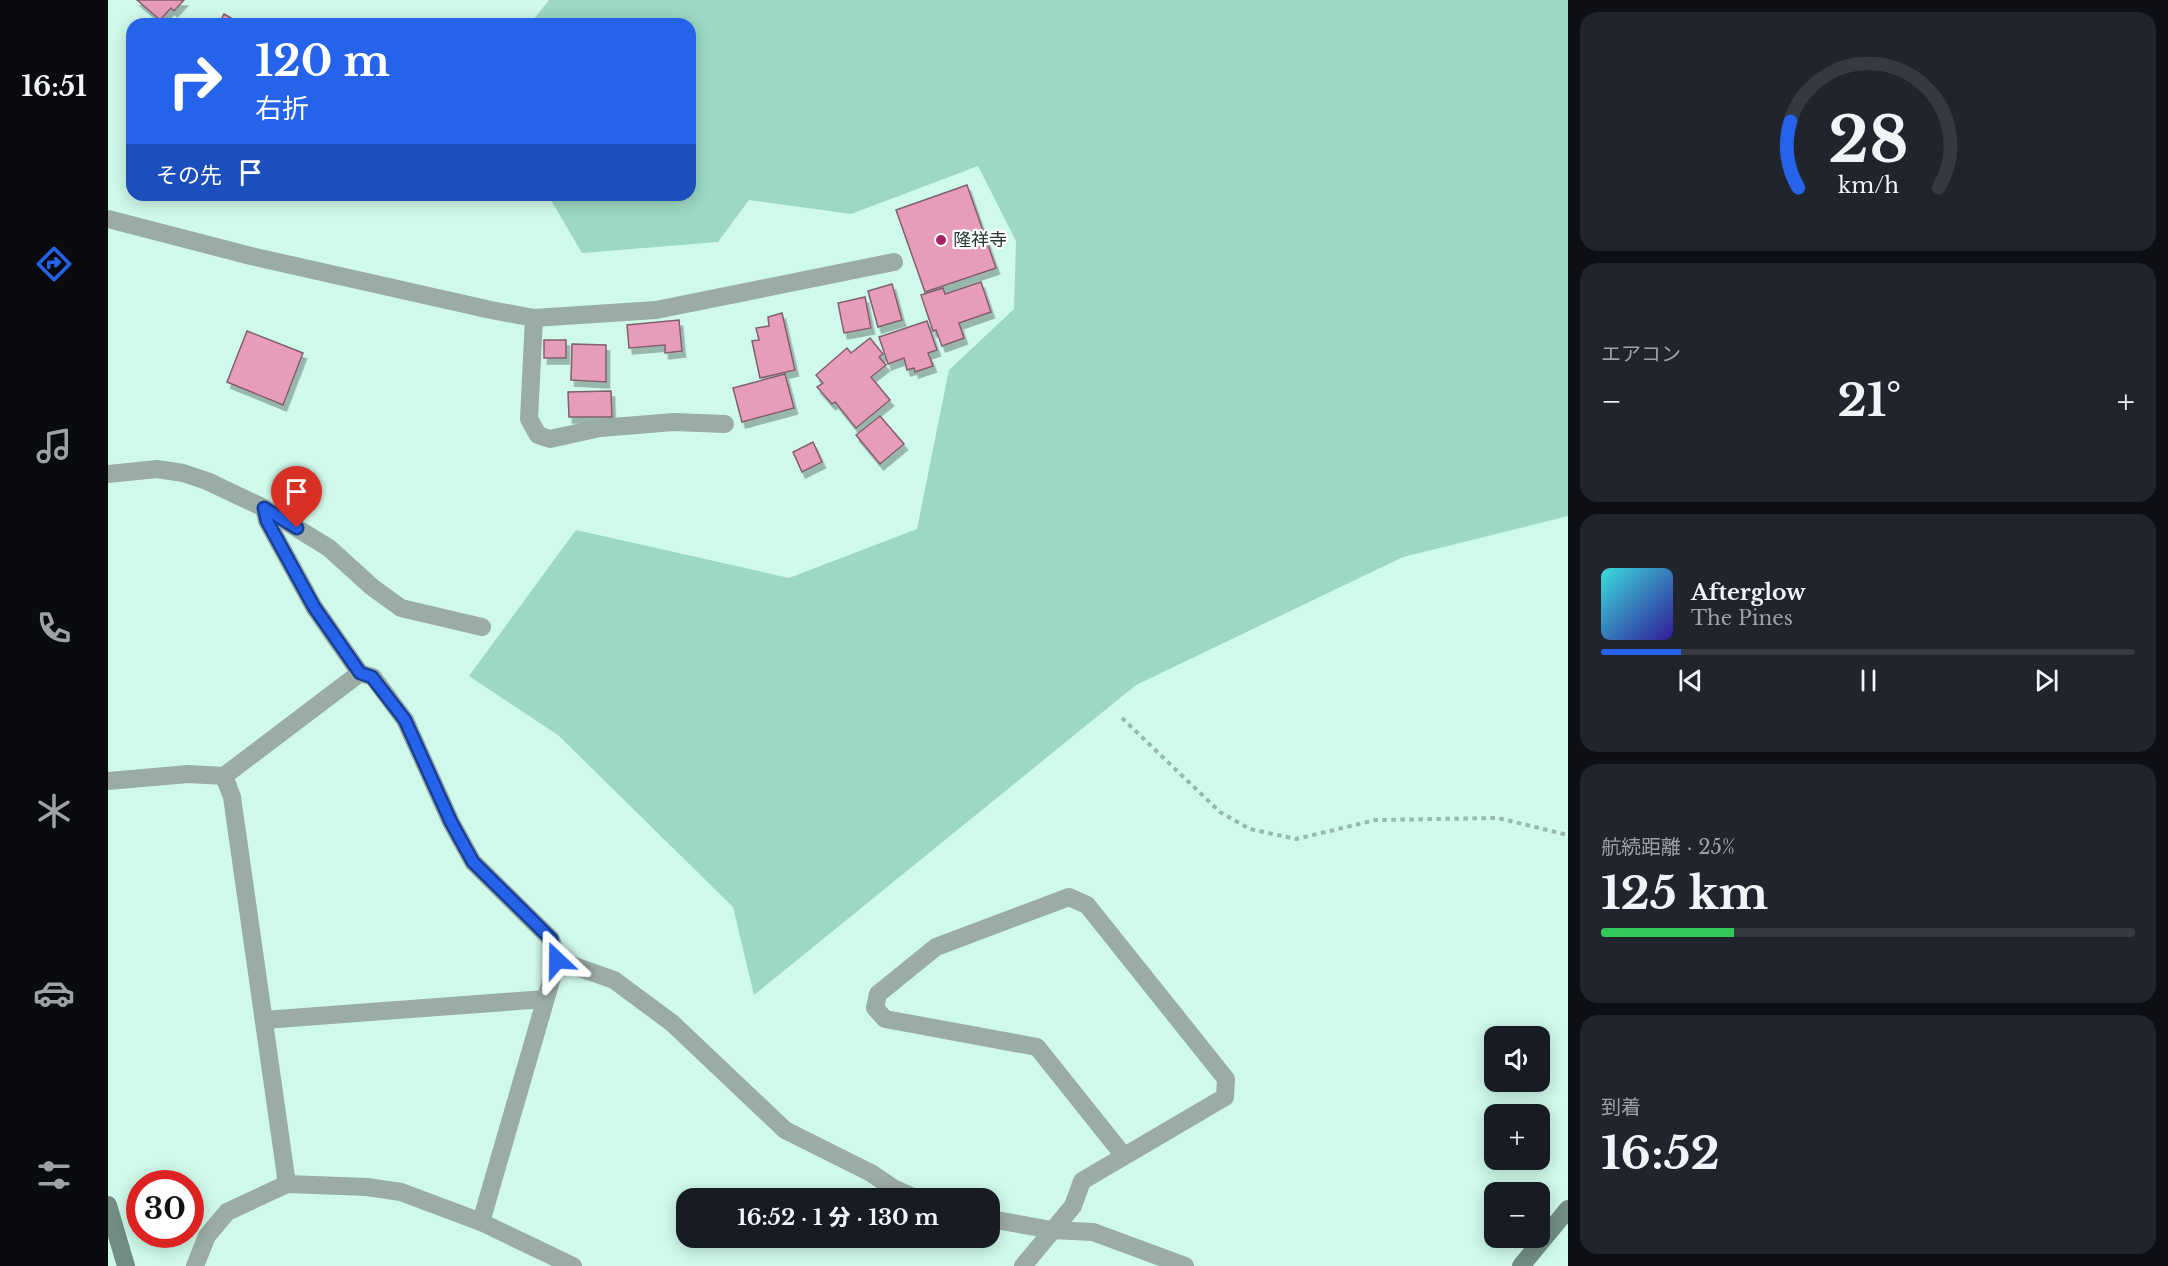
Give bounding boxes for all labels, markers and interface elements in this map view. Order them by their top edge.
text: 120 m [255,35,390,87]
icon: right [156,42,234,120]
text: 16:51 [21,70,87,103]
text: 右折 [255,92,309,125]
text: 28 [1828,102,1908,180]
icon: arrive [234,156,267,189]
text: その先 [156,162,222,189]
text: km/h [1838,173,1899,200]
place label: 隆祥寺 [953,229,1007,251]
marker: 隆祥寺 [934,233,948,247]
icon: directions [33,243,75,285]
text: エアコン [1601,342,1681,366]
text: 21° [1837,372,1901,428]
text: − [1601,381,1622,422]
text: + [2117,381,2135,422]
icon: music [33,425,75,467]
pin [271,466,322,528]
icon: arrive [280,475,313,508]
text: Afterglow [1691,579,1806,606]
text: The Pines [1691,606,1793,630]
icon: phone [33,607,75,649]
icon: previous [1674,664,1707,697]
icon: pause [1852,664,1885,697]
icon: next [2030,664,2063,697]
icon: climate [33,790,75,832]
text: 航続距離 · 25% [1601,835,1735,859]
text: 125 km [1601,865,1768,921]
position arrow [525,928,589,992]
icon: car [33,972,75,1014]
map controls [1484,1026,1550,1248]
button: sound [1484,1026,1550,1092]
text: 到着 [1601,1095,1641,1119]
button: + [1484,1104,1550,1170]
text: 16:52 [1601,1125,1720,1181]
icon: filters [33,1154,75,1196]
speed limit sign: 30 [126,1170,204,1248]
button: − [1484,1182,1550,1248]
text: 16:52 · 1 分 · 130 m [737,1204,939,1231]

